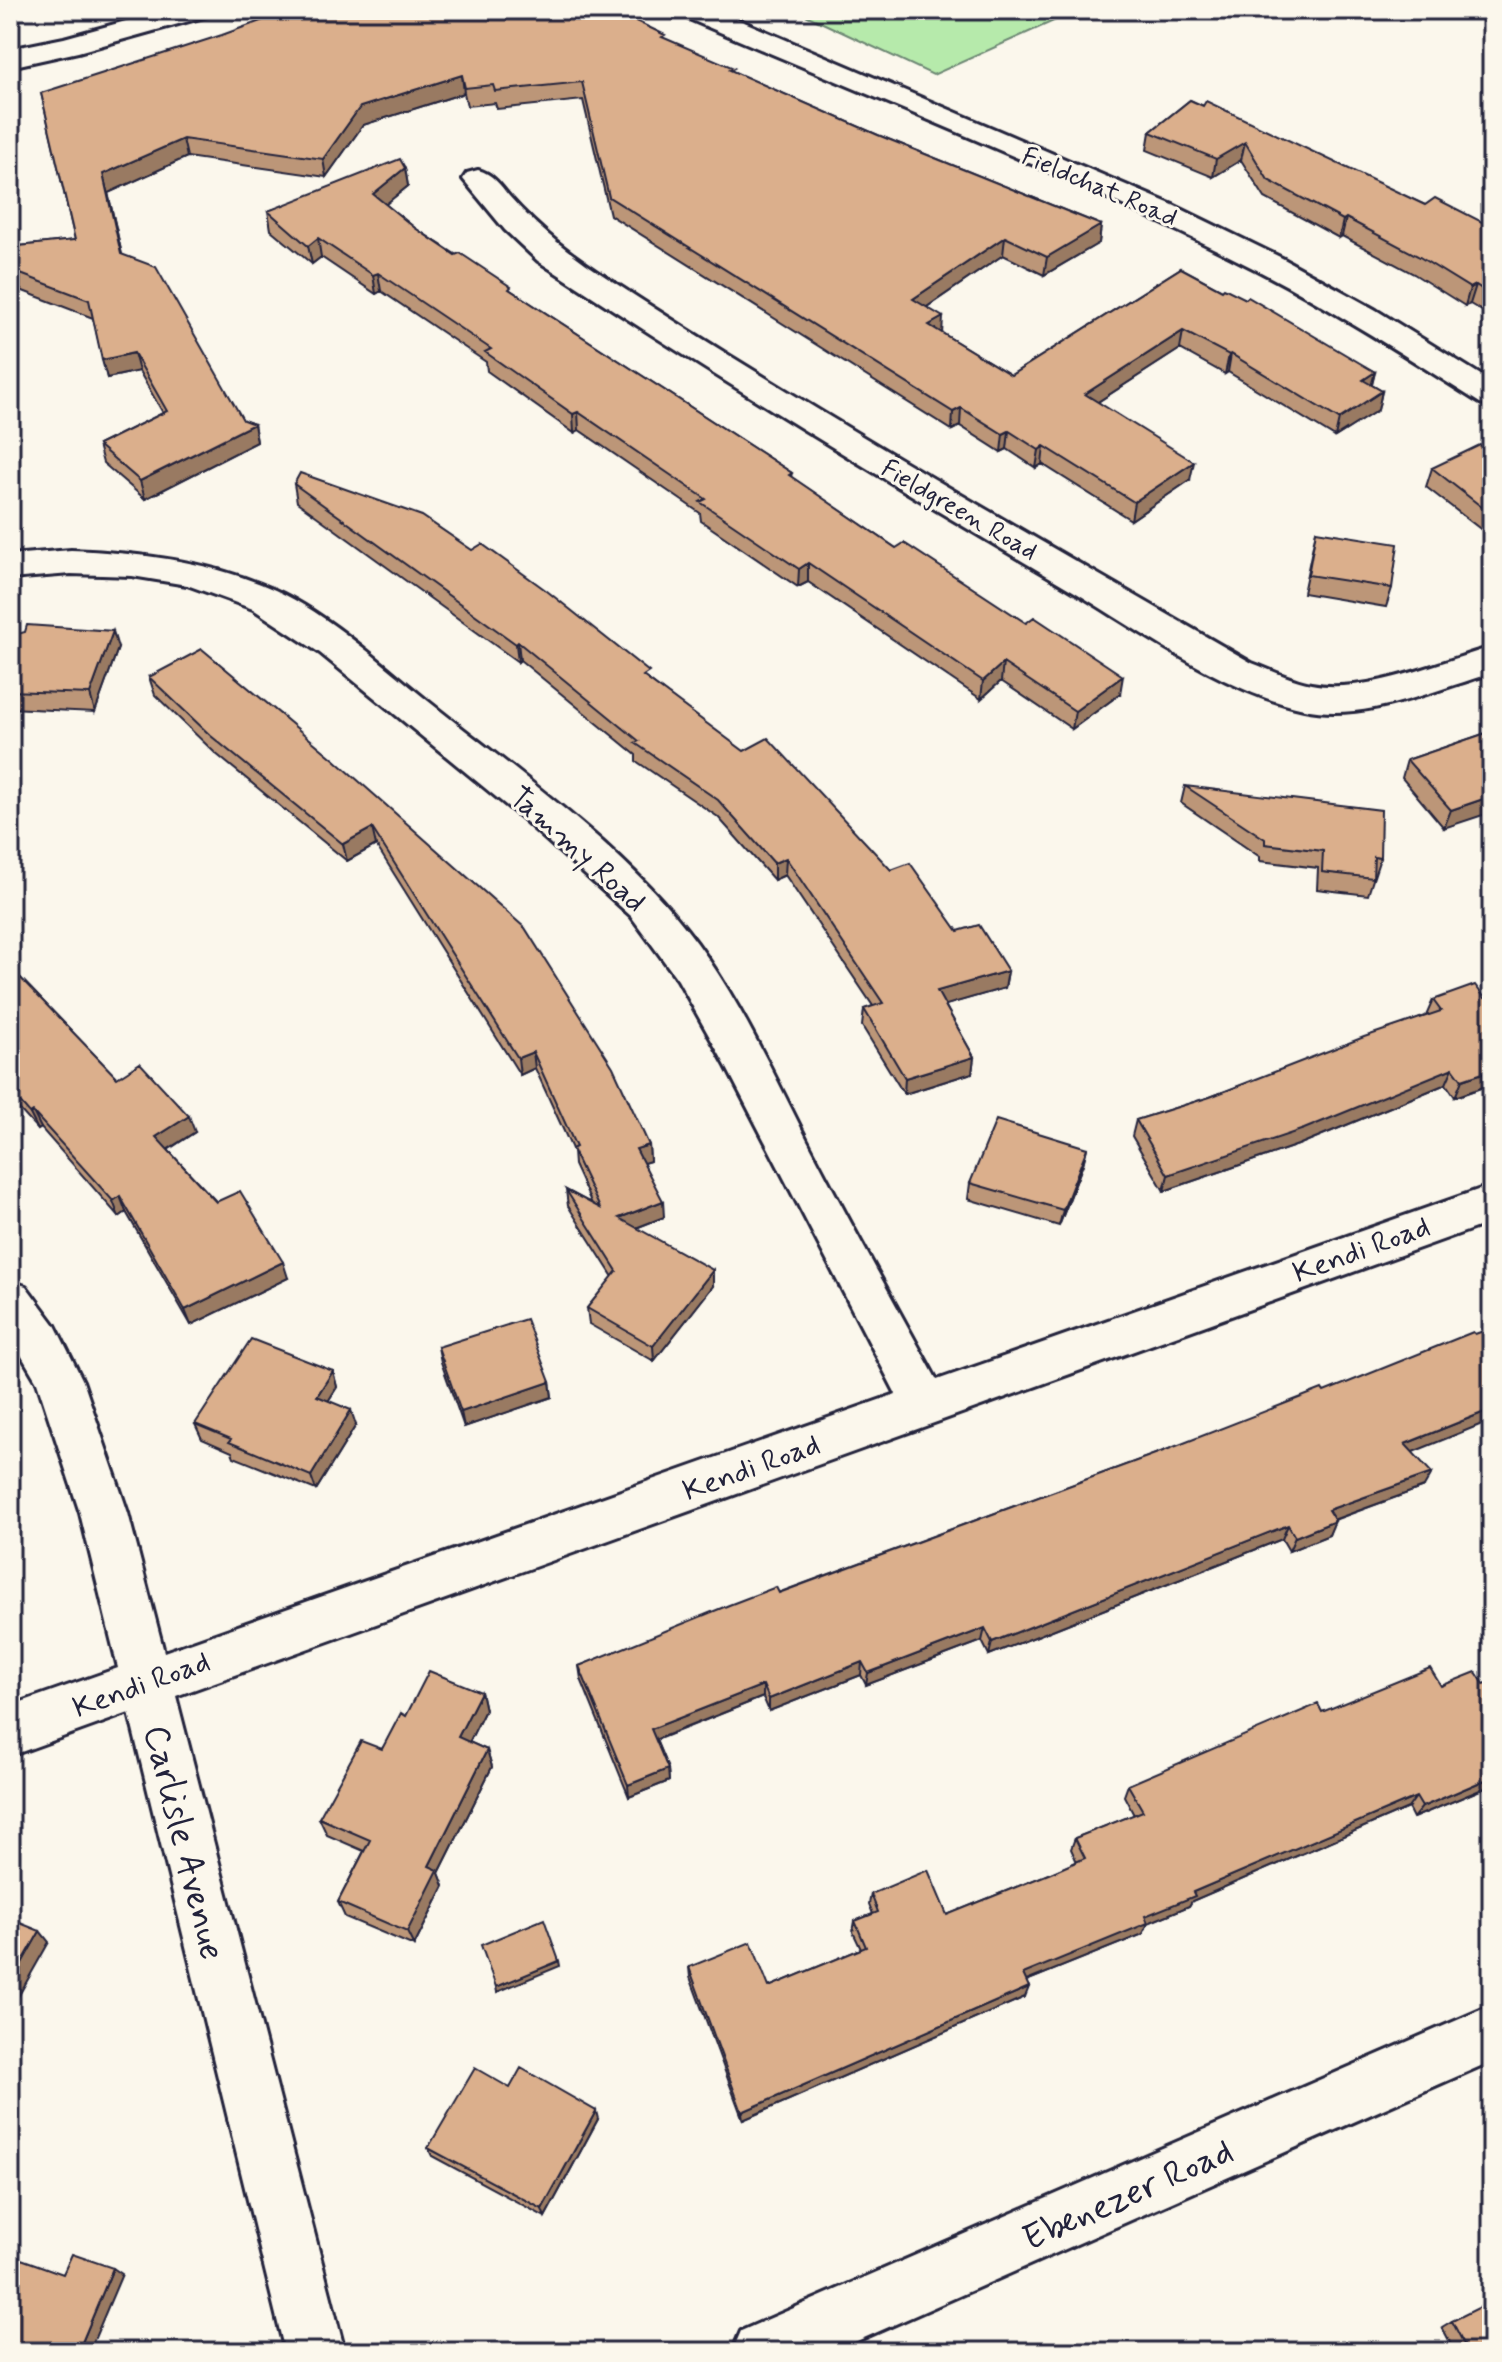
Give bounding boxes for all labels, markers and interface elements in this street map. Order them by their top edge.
street label: Fieldchat Road [1016,140,1182,236]
street label: Fieldgreen Road [875,452,1043,569]
street label: Tammy Road [500,778,654,922]
street label: Kendi Road [1288,1208,1435,1293]
street label: Kendi Road [678,1426,825,1511]
street label: Kendi Road [68,1643,215,1728]
street label: Carlisle Avenue [131,1720,234,1965]
street label: Ebenezer Road [1016,2129,1241,2263]

